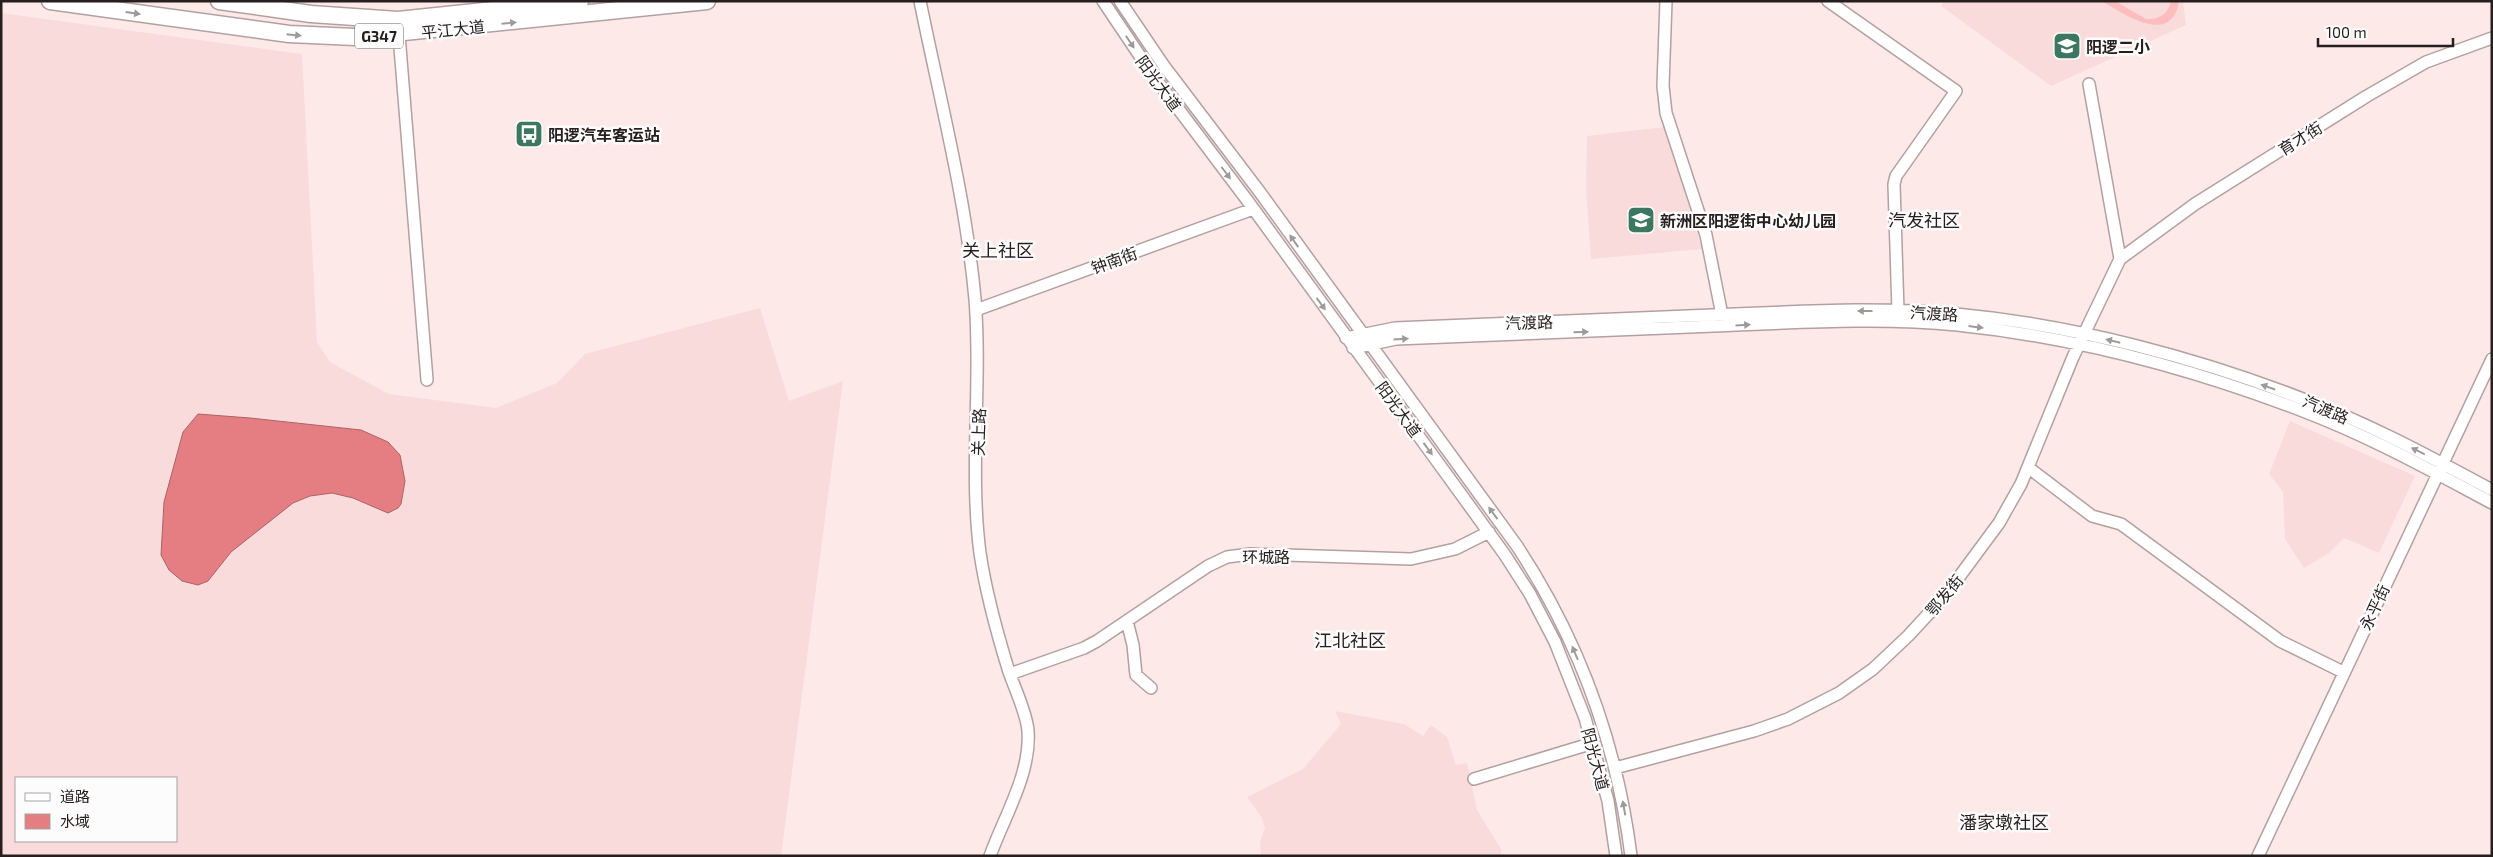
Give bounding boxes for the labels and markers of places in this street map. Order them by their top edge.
school or university icon: 阳逻二小 [2052,31,2082,61]
place label: 阳逻二小 [2086,37,2150,56]
bus stop icon: 阳逻汽车客运站 [514,119,544,149]
place label: 阳逻汽车客运站 [548,125,660,144]
school or university icon: 新洲区阳逻街中心幼儿园 [1626,205,1656,235]
place label: 新洲区阳逻街中心幼儿园 [1660,211,1836,230]

